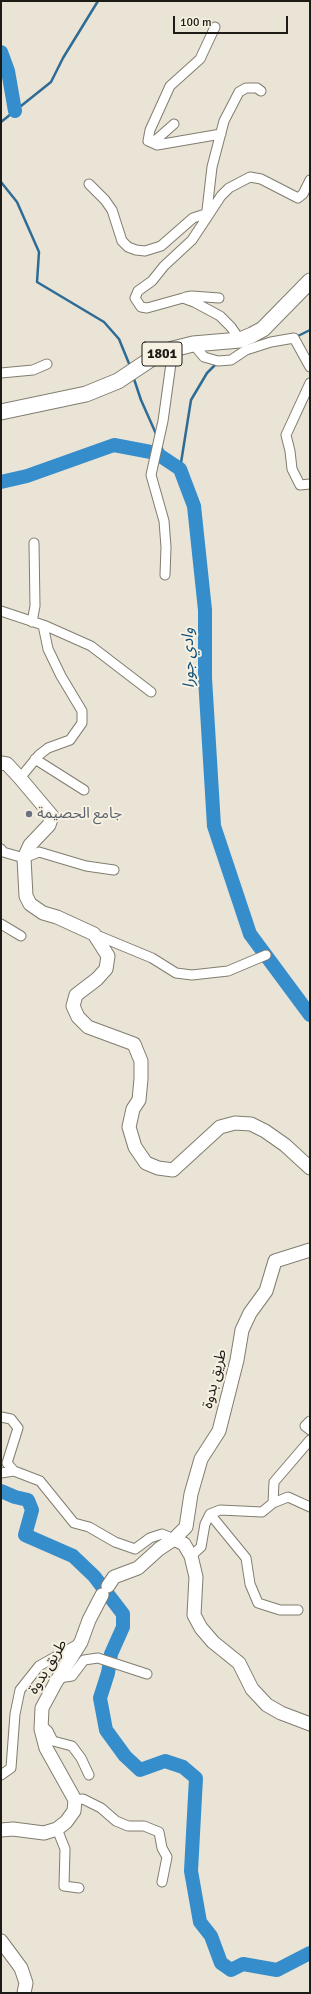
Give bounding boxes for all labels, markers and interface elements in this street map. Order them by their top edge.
scale bar [175,8,290,34]
text: 100 m [180,15,212,30]
road number: 1801 [142,342,182,366]
water label: وادي جورا [179,628,199,688]
place label: جامع الحصيمة [37,805,122,823]
marker: جامع الحصيمة [24,809,34,819]
street label: طريق بدوة [199,1348,231,1410]
street label: طريق بدوة [25,1637,71,1697]

